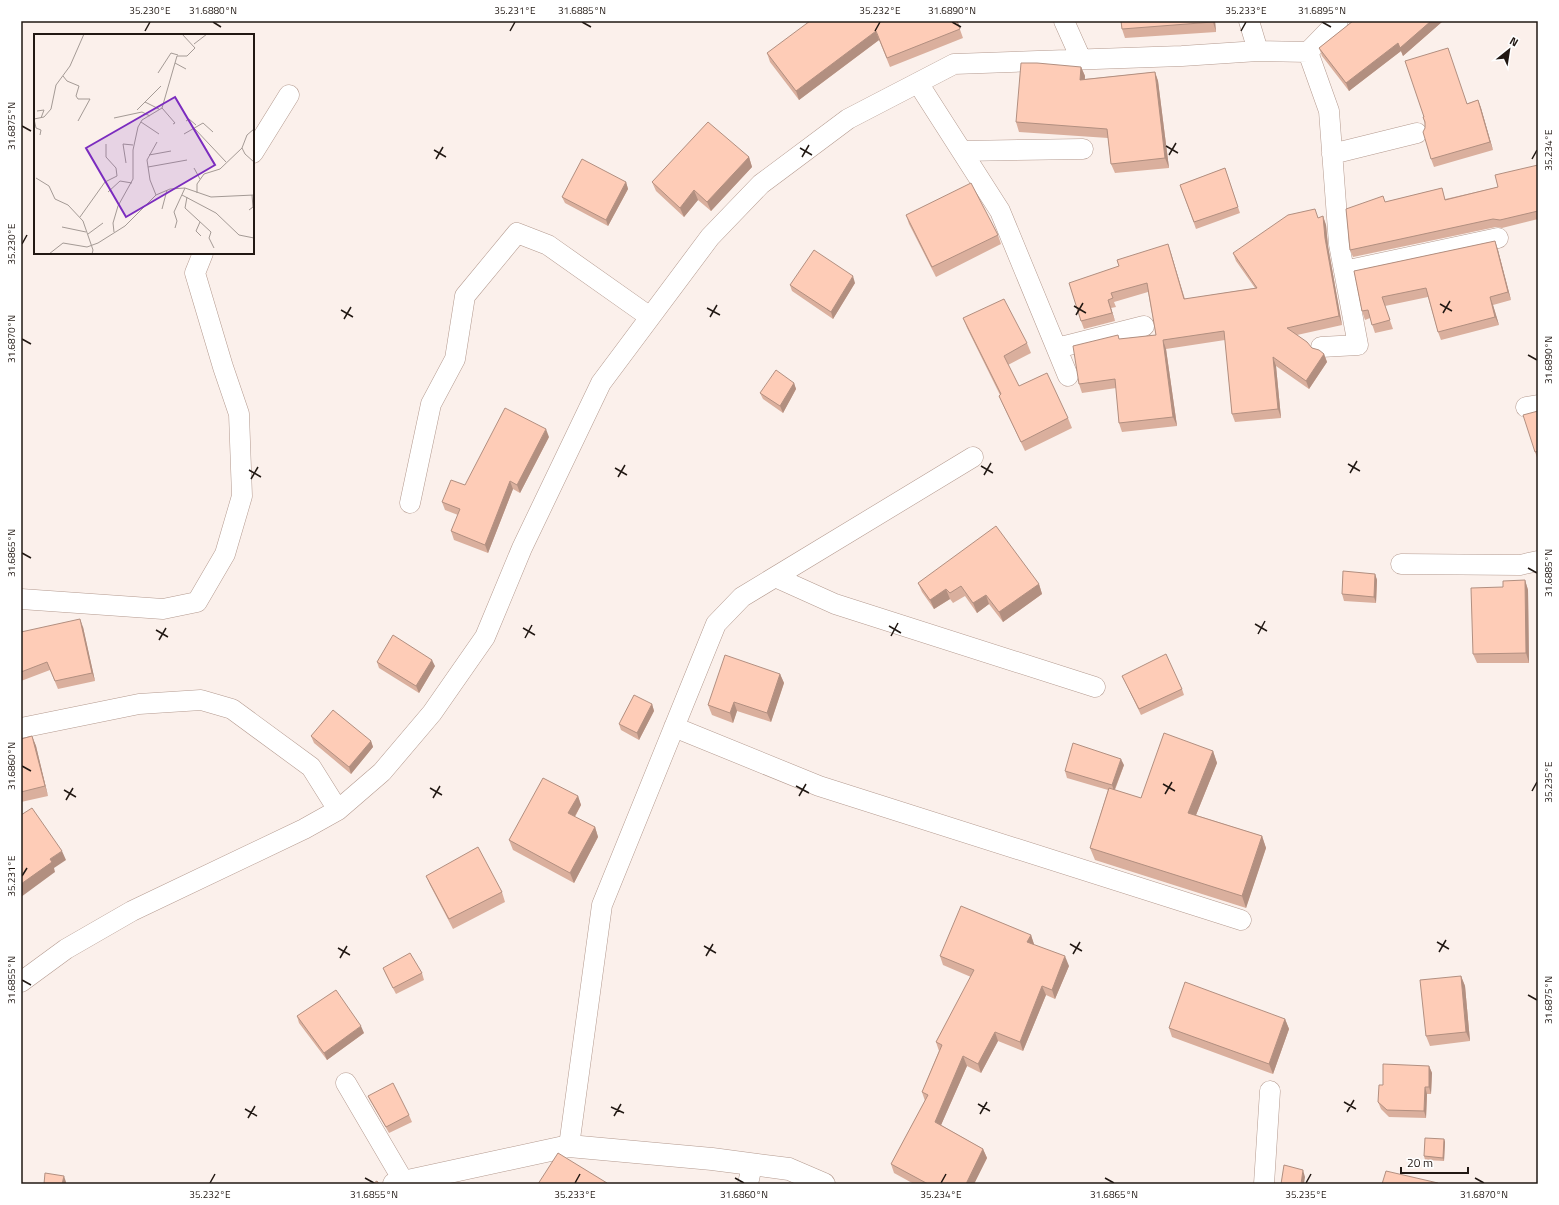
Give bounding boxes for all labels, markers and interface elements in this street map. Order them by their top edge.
text: 35.230°E [129,3,171,18]
text: 31.6880°N [189,3,237,18]
text: 35.231°E [494,3,536,18]
text: 31.6885°N [558,3,606,18]
text: 35.232°E [859,3,901,18]
text: 31.6890°N [928,3,976,18]
text: 35.233°E [1225,3,1267,18]
text: 31.6895°N [1298,3,1346,18]
north arrow [1489,30,1529,70]
text: N [1507,33,1521,50]
inset map [34,34,254,254]
text: 31.6875°N [4,102,19,150]
text: 35.234°E [1541,129,1556,171]
text: 35.230°E [4,223,19,265]
text: 31.6870°N [4,315,19,363]
text: 31.6890°N [1541,336,1556,384]
text: 31.6865°N [4,529,19,577]
text: 31.6885°N [1541,549,1556,597]
text: 31.6860°N [4,742,19,790]
text: 35.235°E [1541,761,1556,803]
text: 35.231°E [4,855,19,897]
text: 31.6855°N [4,956,19,1004]
text: 31.6875°N [1541,976,1556,1024]
scale bar [1401,1149,1468,1175]
text: 20 m [1407,1153,1433,1172]
text: 35.232°E [189,1187,231,1202]
text: 31.6855°N [350,1187,398,1202]
text: 35.233°E [554,1187,596,1202]
text: 31.6860°N [720,1187,768,1202]
text: 35.234°E [920,1187,962,1202]
text: 31.6865°N [1090,1187,1138,1202]
text: 35.235°E [1285,1187,1327,1202]
text: 31.6870°N [1460,1187,1508,1202]

